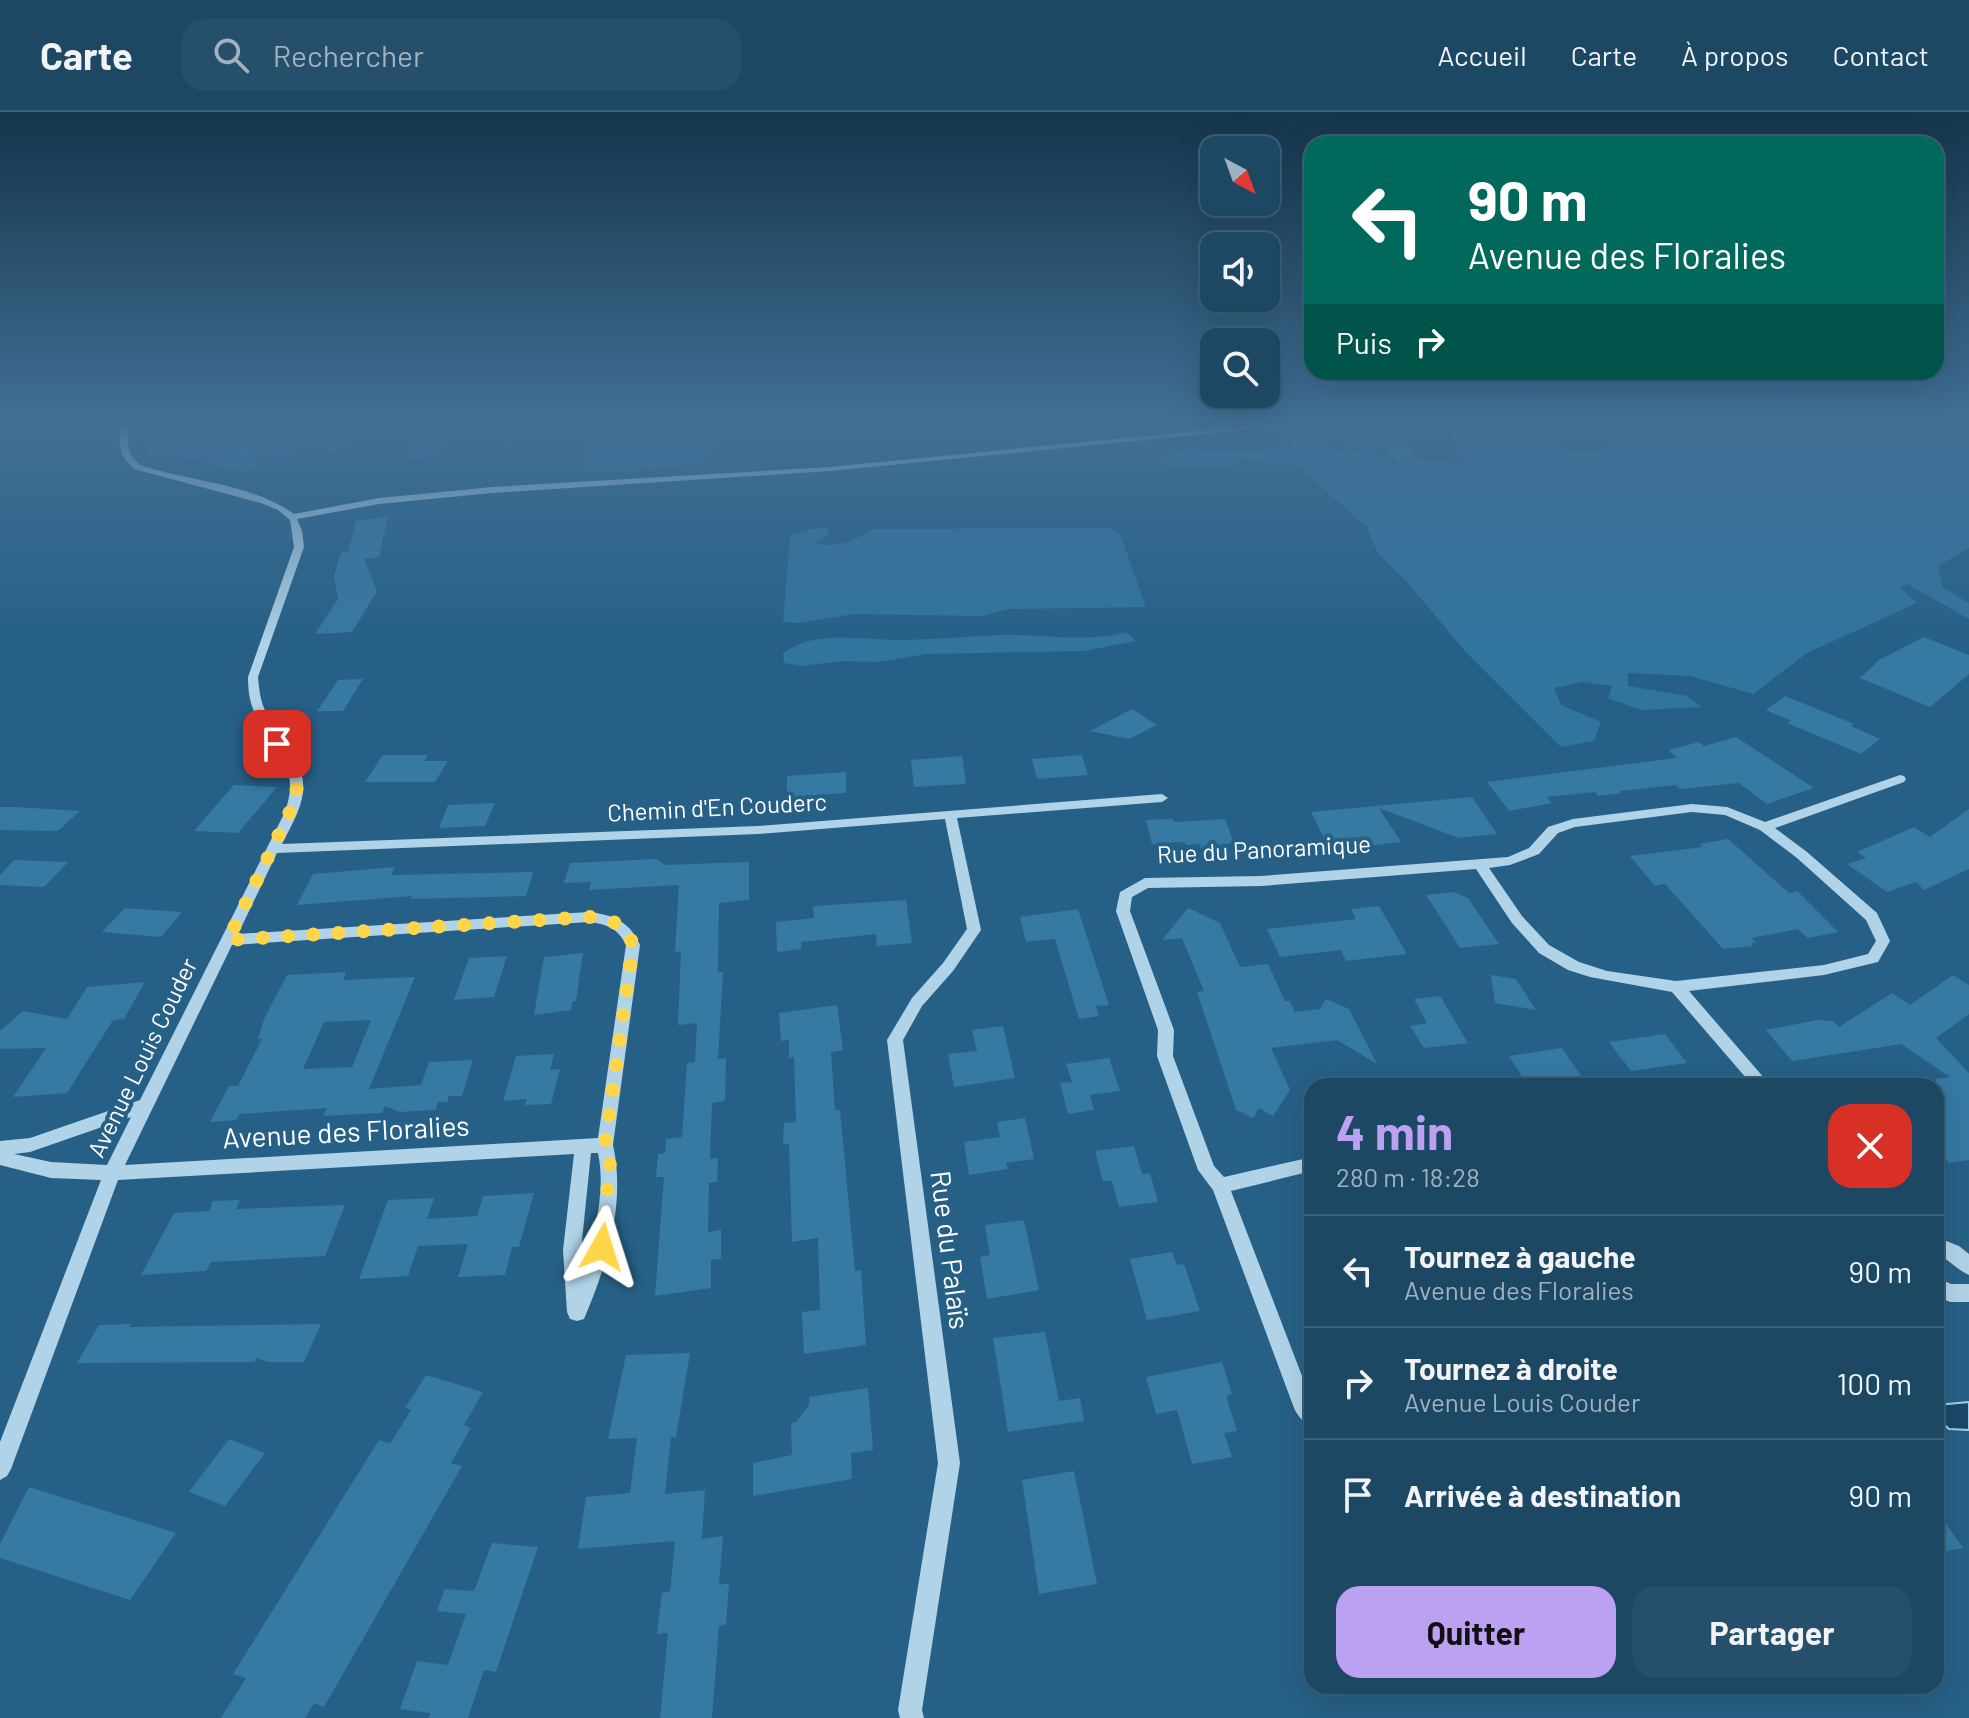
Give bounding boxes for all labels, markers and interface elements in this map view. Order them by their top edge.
search box [181,19,741,91]
text: Carte [40,32,133,78]
icon: search [209,33,253,77]
text: Rechercher [273,37,424,73]
text: Accueil [1437,38,1527,72]
text: Carte [1571,38,1637,72]
text: À propos [1681,38,1788,72]
text: Contact [1832,38,1929,72]
north arrow [1200,136,1280,216]
map controls [1200,136,1280,408]
text: 90 m [1468,165,1588,232]
icon: left [1336,168,1440,272]
button: sound [1200,232,1280,312]
text: Avenue des Floralies [1468,233,1786,276]
icon: right [1408,320,1452,364]
text: Puis [1336,324,1392,360]
button: search [1200,328,1280,408]
pin [243,710,311,778]
icon: arrive [255,722,299,766]
street label: Chemin d'En Couderc [606,786,827,827]
street label: Rue du Panoramique [1156,828,1372,869]
street label: Avenue Louis Couder [81,953,203,1162]
text: 4 min [1336,1102,1453,1160]
button: close [1828,1104,1912,1188]
street label: Avenue des Floralies [222,1108,470,1154]
text: 280 m · 18:28 [1336,1161,1480,1192]
street label: Rue du Palaïs [924,1169,978,1331]
position arrow [560,1205,644,1289]
text: Tournez à gauche [1404,1238,1636,1274]
icon: left [1336,1249,1380,1293]
text: 90 m [1849,1253,1912,1289]
text: Avenue des Floralies [1404,1274,1634,1305]
text: Tournez à droite [1404,1350,1618,1386]
icon: right [1336,1361,1380,1405]
text: 100 m [1837,1365,1912,1401]
text: Avenue Louis Couder [1404,1386,1640,1417]
icon: arrive [1336,1473,1380,1517]
text: Arrivée à destination [1404,1477,1681,1513]
text: 90 m [1849,1477,1912,1513]
button: Quitter [1336,1586,1616,1678]
button: Partager [1632,1586,1912,1678]

